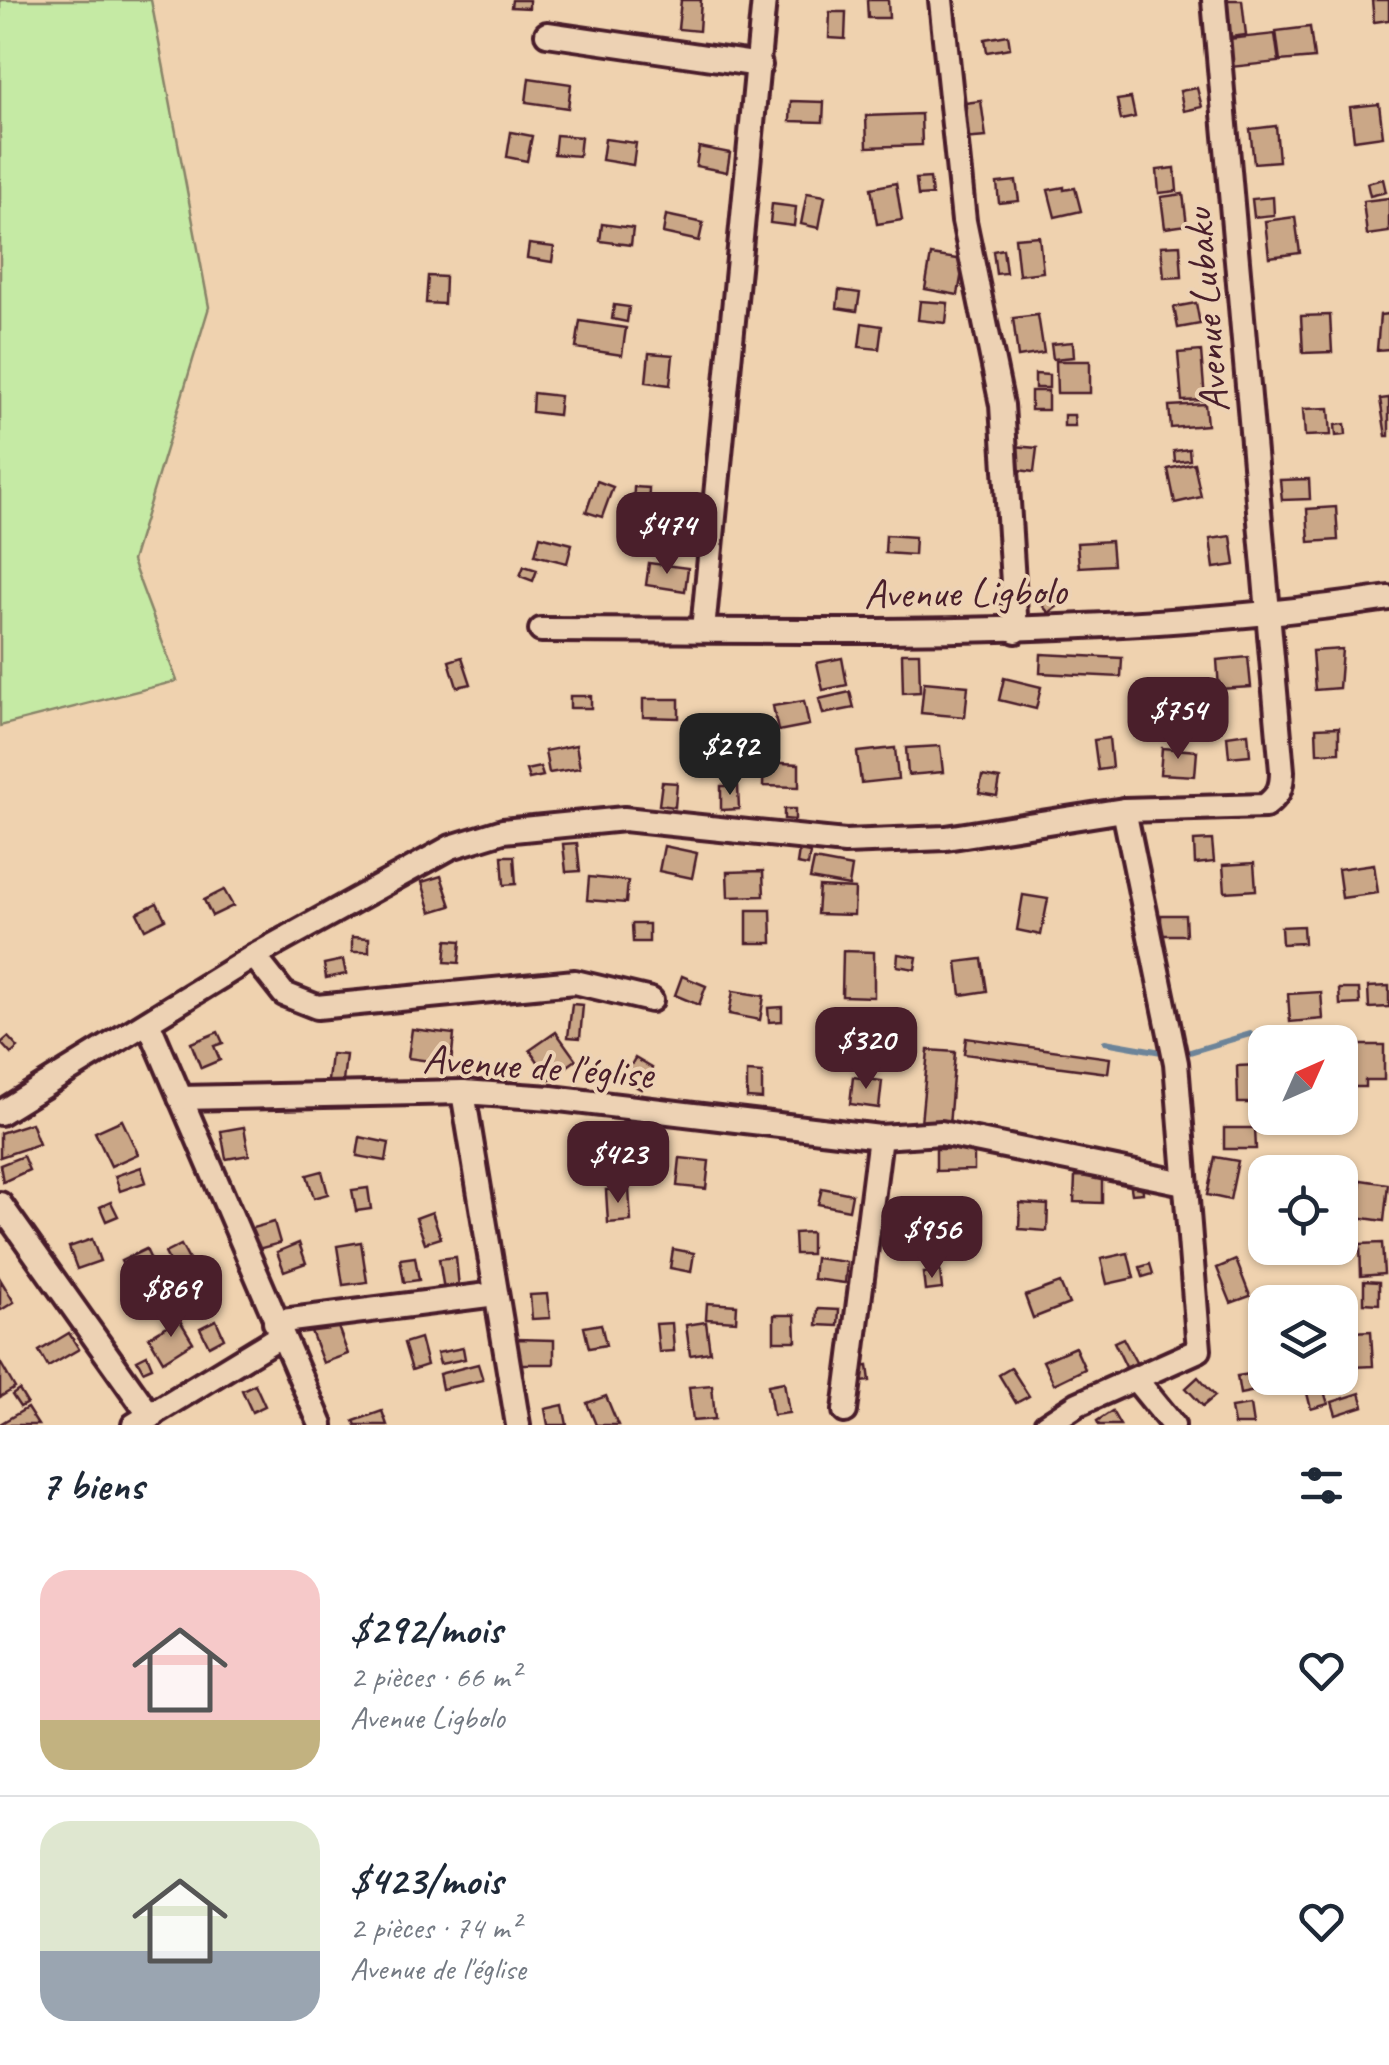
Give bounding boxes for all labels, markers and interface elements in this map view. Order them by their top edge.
street label: Avenue Lubaku [1171,204,1242,415]
pin: $474 [608,492,726,577]
text: $474 [638,504,696,545]
street label: Avenue Ligbolo [863,564,1069,621]
pin: $754 [1119,677,1237,762]
text: $754 [1150,689,1206,730]
pin: $292 [671,713,789,798]
text: $292 [701,725,759,766]
pin: $320 [807,1007,925,1092]
text: $320 [837,1019,895,1060]
north arrow [1248,1025,1358,1135]
map controls [1248,1025,1358,1395]
street label: Avenue de l'église [421,1032,657,1101]
pin: $423 [559,1121,677,1206]
text: $423 [589,1133,647,1174]
button: locate [1248,1155,1358,1265]
pin: $956 [873,1196,991,1281]
text: $956 [903,1208,961,1249]
pin: $869 [112,1255,230,1340]
text: $869 [142,1267,200,1308]
button: layers [1248,1285,1358,1395]
icon: filters [1294,1458,1349,1513]
text: 7 biens [40,1459,144,1512]
text: $292/mois [350,1603,502,1656]
icon: home [120,1610,240,1730]
icon: heart [1294,1643,1349,1698]
text: 2 pièces · 66 m² [350,1656,519,1697]
text: Avenue Ligbolo [350,1697,505,1738]
text: $423/mois [350,1854,502,1907]
icon: home [120,1861,240,1981]
icon: heart [1294,1894,1349,1949]
text: 2 pièces · 74 m² [350,1907,519,1948]
text: Avenue de l'église [350,1948,526,1989]

